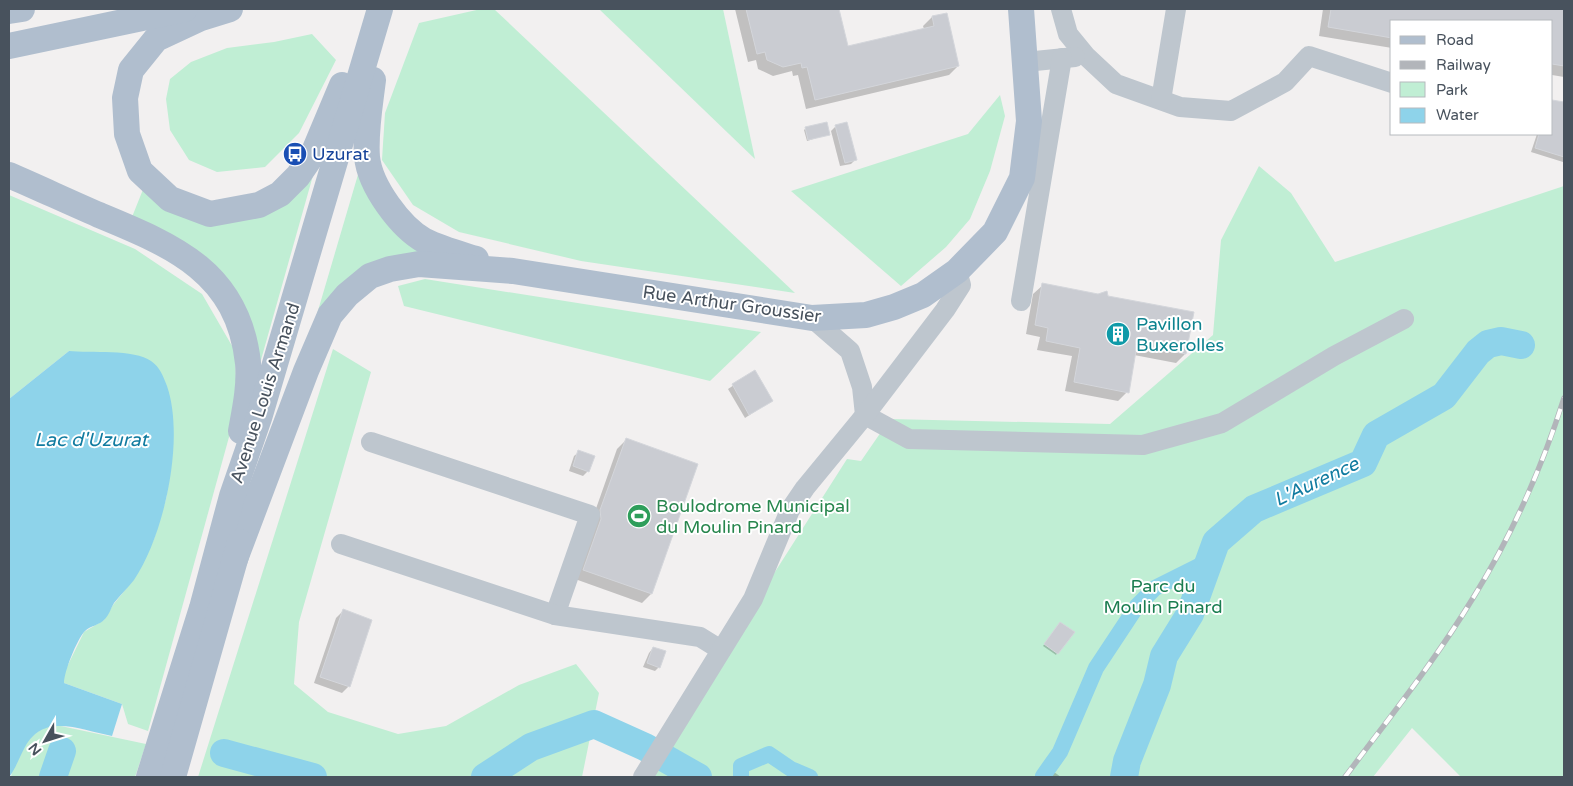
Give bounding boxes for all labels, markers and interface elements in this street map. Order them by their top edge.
legend [1390,20,1553,135]
text: Road [1436,31,1474,49]
text: Railway [1436,56,1491,74]
text: Park [1436,81,1468,99]
text: Water [1436,106,1479,124]
bus stop icon: Uzurat [282,141,308,167]
place label: Uzurat [312,143,369,165]
street label: Rue Arthur Groussier [641,281,823,327]
street label: Avenue Louis Armand [225,300,305,486]
place label: Pavillon Buxerolles [1136,313,1224,356]
building icon: Pavillon Buxerolles [1105,321,1131,347]
water label: Lac d'Uzurat [34,429,150,451]
water label: L'Aurence [1271,452,1363,511]
place label: Boulodrome Municipal du Moulin Pinard [656,495,850,538]
sports icon: Boulodrome Municipal du Moulin Pinard [626,503,652,529]
park label: Parc du Moulin Pinard [1103,575,1223,618]
north arrow [20,716,70,766]
text: N [25,739,45,759]

